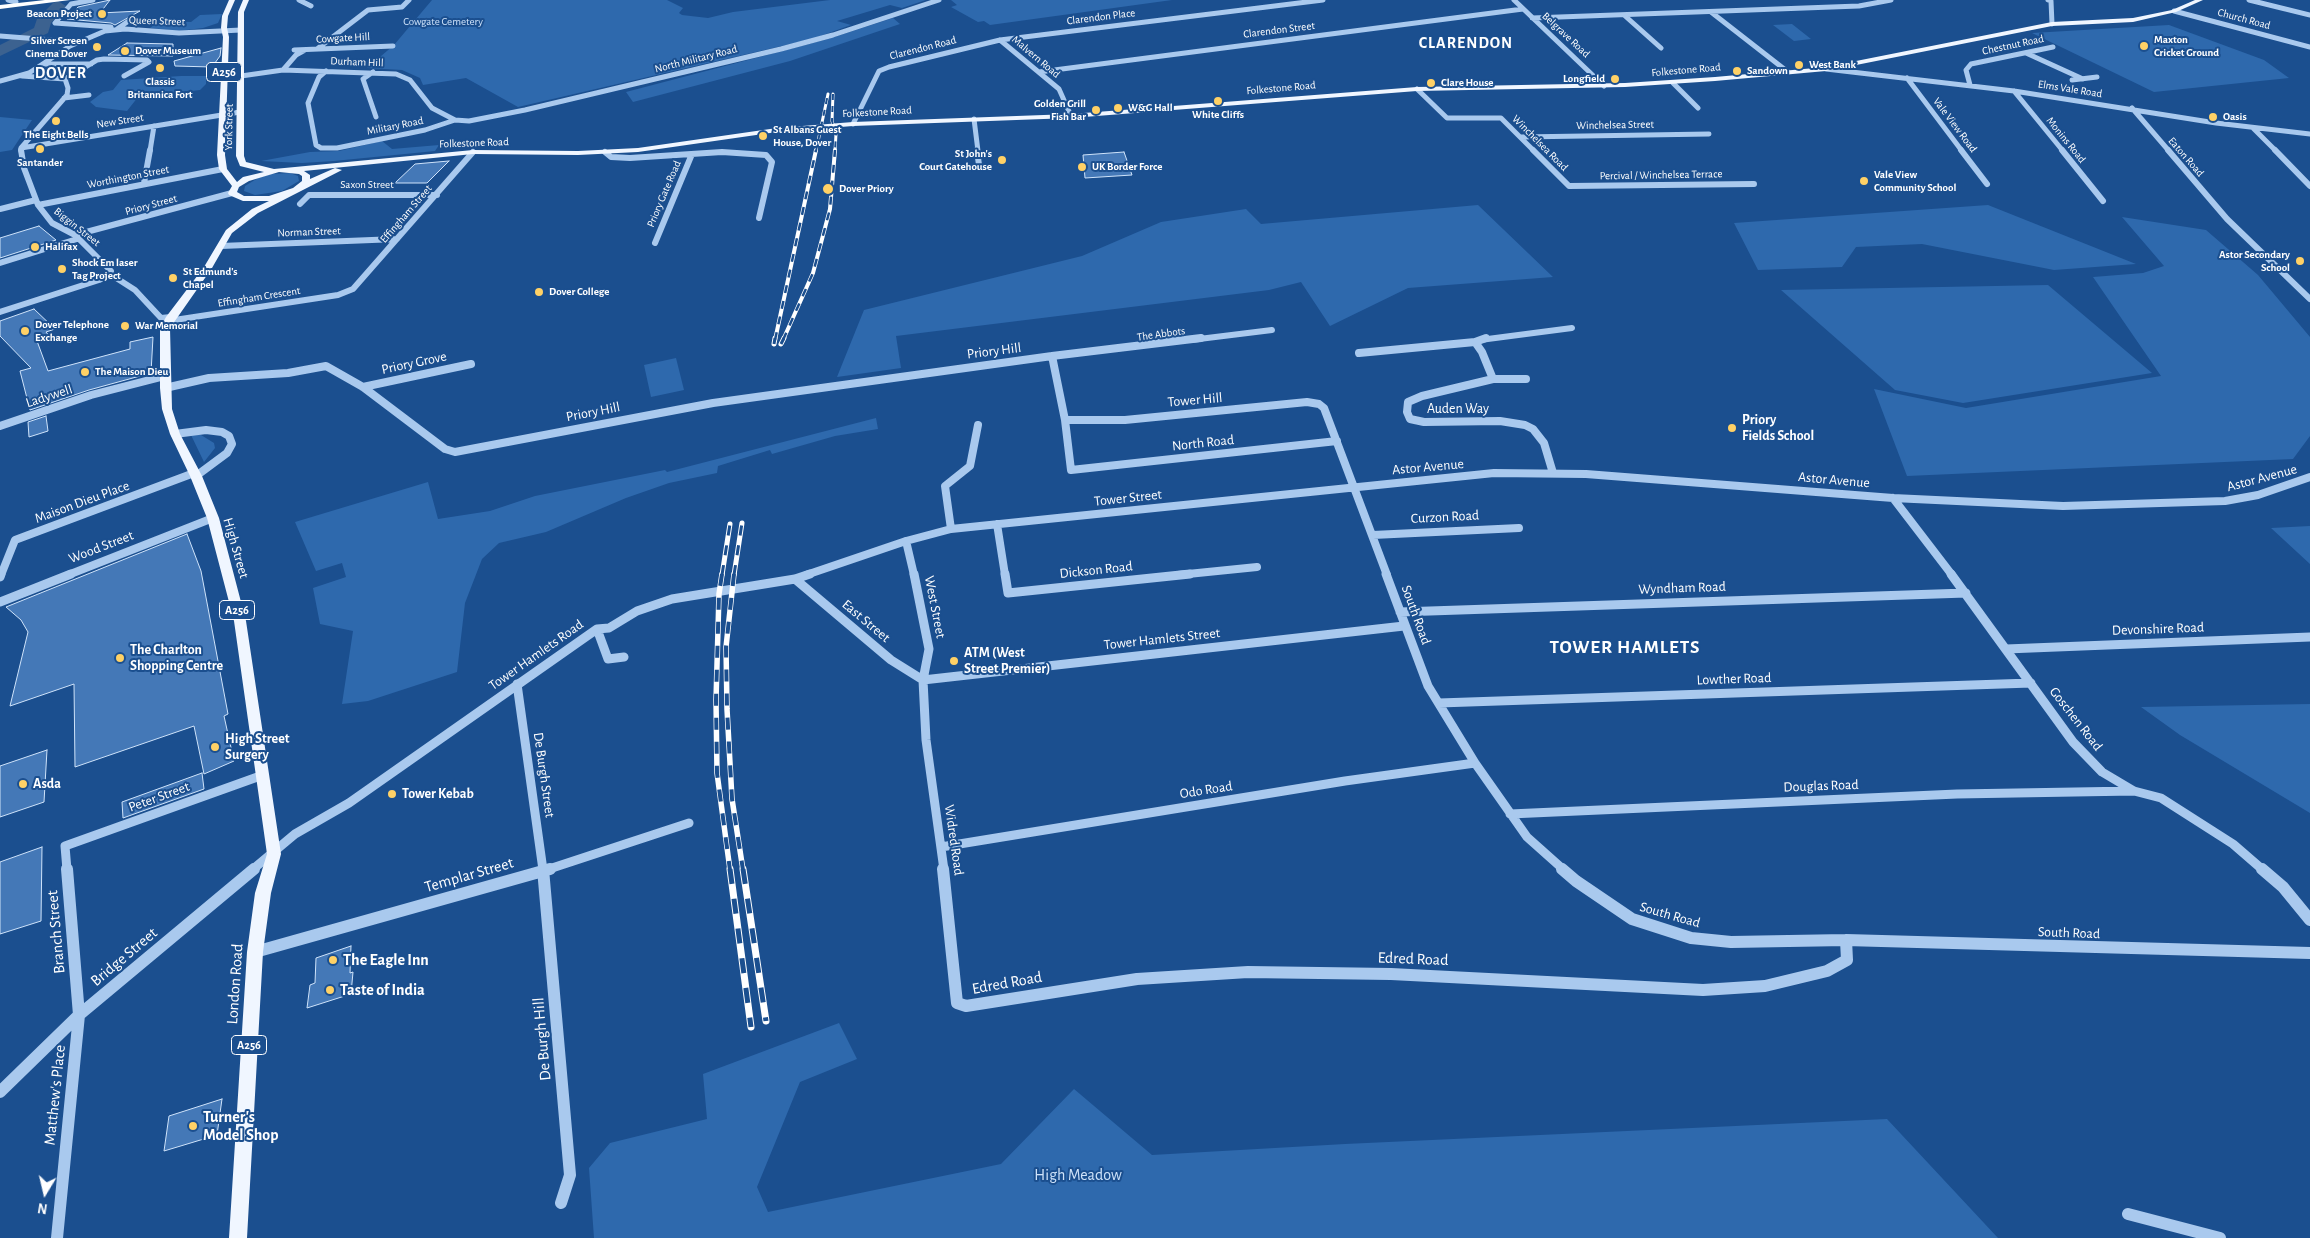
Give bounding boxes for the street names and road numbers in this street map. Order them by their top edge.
street label: Clarendon Place [1066,6,1136,28]
street label: Church Road [2216,6,2272,32]
street label: Belgrave Road [1539,10,1593,60]
street label: Queen Street [129,13,185,29]
street label: Clarendon Street [1242,19,1316,41]
street label: Cowgate Hill [316,30,370,46]
street label: Chestnut Road [1981,32,2045,58]
street label: Clarendon Road [888,33,958,63]
street label: Malvern Road [1009,33,1063,81]
street label: North Military Road [653,42,739,76]
street label: Durham Hill [330,54,384,70]
street label: Folkestone Road [1651,60,1721,80]
road number: A256 [206,62,242,82]
street label: Elms Vale Road [2037,77,2103,101]
street label: Folkestone Road [1246,78,1316,98]
street label: Vale View Road [1930,95,1980,155]
street label: York Street [222,104,236,150]
street label: Folkestone Road [842,104,912,120]
street label: New Street [96,111,144,131]
street label: Winchelsea Road [1509,112,1571,174]
street label: Military Road [366,114,424,138]
street label: Monins Road [2043,114,2089,166]
street label: Winchelsea Street [1576,118,1654,132]
street label: Eaton Road [2165,134,2207,180]
street label: Folkestone Road [439,135,509,151]
street label: Priory Gate Road [644,159,684,229]
street label: Worthington Street [86,163,170,191]
street label: Percival / Winchelsea Terrace [1599,167,1723,183]
street label: Saxon Street [340,178,394,192]
street label: Effingham Street [377,182,435,246]
street label: Priory Street [124,192,178,218]
street label: Biggin Street [51,205,103,249]
street label: Norman Street [277,224,341,240]
street label: Effingham Crescent [217,284,301,310]
street label: The Abbots [1136,324,1186,344]
street label: Priory Hill [966,339,1022,363]
street label: Priory Grove [380,348,448,378]
street label: Ladywell [24,381,74,411]
street label: Tower Hill [1167,389,1223,411]
street label: Priory Hill [565,399,621,425]
street label: Auden Way [1427,401,1489,417]
street label: North Road [1171,431,1235,455]
street label: Astor Avenue [1391,455,1465,479]
street label: Astor Avenue [2225,461,2299,495]
street label: Astor Avenue [1797,468,1871,492]
street label: Maison Dieu Place [32,477,132,527]
street label: Tower Street [1093,486,1163,510]
street label: Curzon Road [1410,507,1480,527]
street label: High Street [219,516,253,580]
street label: Wood Street [66,527,136,567]
street label: Dickson Road [1059,558,1133,582]
street label: West Street [921,574,949,640]
street label: Wyndham Road [1638,578,1726,598]
street label: South Road [1397,583,1435,647]
street label: East Street [838,596,894,646]
road number: A256 [220,600,254,620]
street label: Tower Hamlets Road [485,616,587,694]
street label: Devonshire Road [2112,619,2204,639]
street label: Tower Hamlets Street [1103,625,1221,653]
street label: Lowther Road [1696,669,1772,689]
street label: Goschen Road [2046,684,2106,754]
street label: De Burgh Street [530,731,558,819]
street label: Douglas Road [1783,776,1859,796]
street label: Peter Street [126,778,192,816]
street label: Odo Road [1178,778,1234,802]
street label: Widred Road [941,803,967,877]
street label: Templar Street [422,853,516,897]
street label: Branch Street [43,889,69,975]
street label: South Road [1638,898,1702,932]
street label: Bridge Street [87,924,161,990]
street label: South Road [2038,924,2100,942]
street label: London Road [223,943,247,1025]
street label: Edred Road [1377,948,1449,970]
street label: Edred Road [970,967,1044,999]
street label: De Burgh Hill [529,997,555,1081]
road number: A256 [232,1036,266,1054]
street label: Matthew's Place [40,1044,70,1146]

